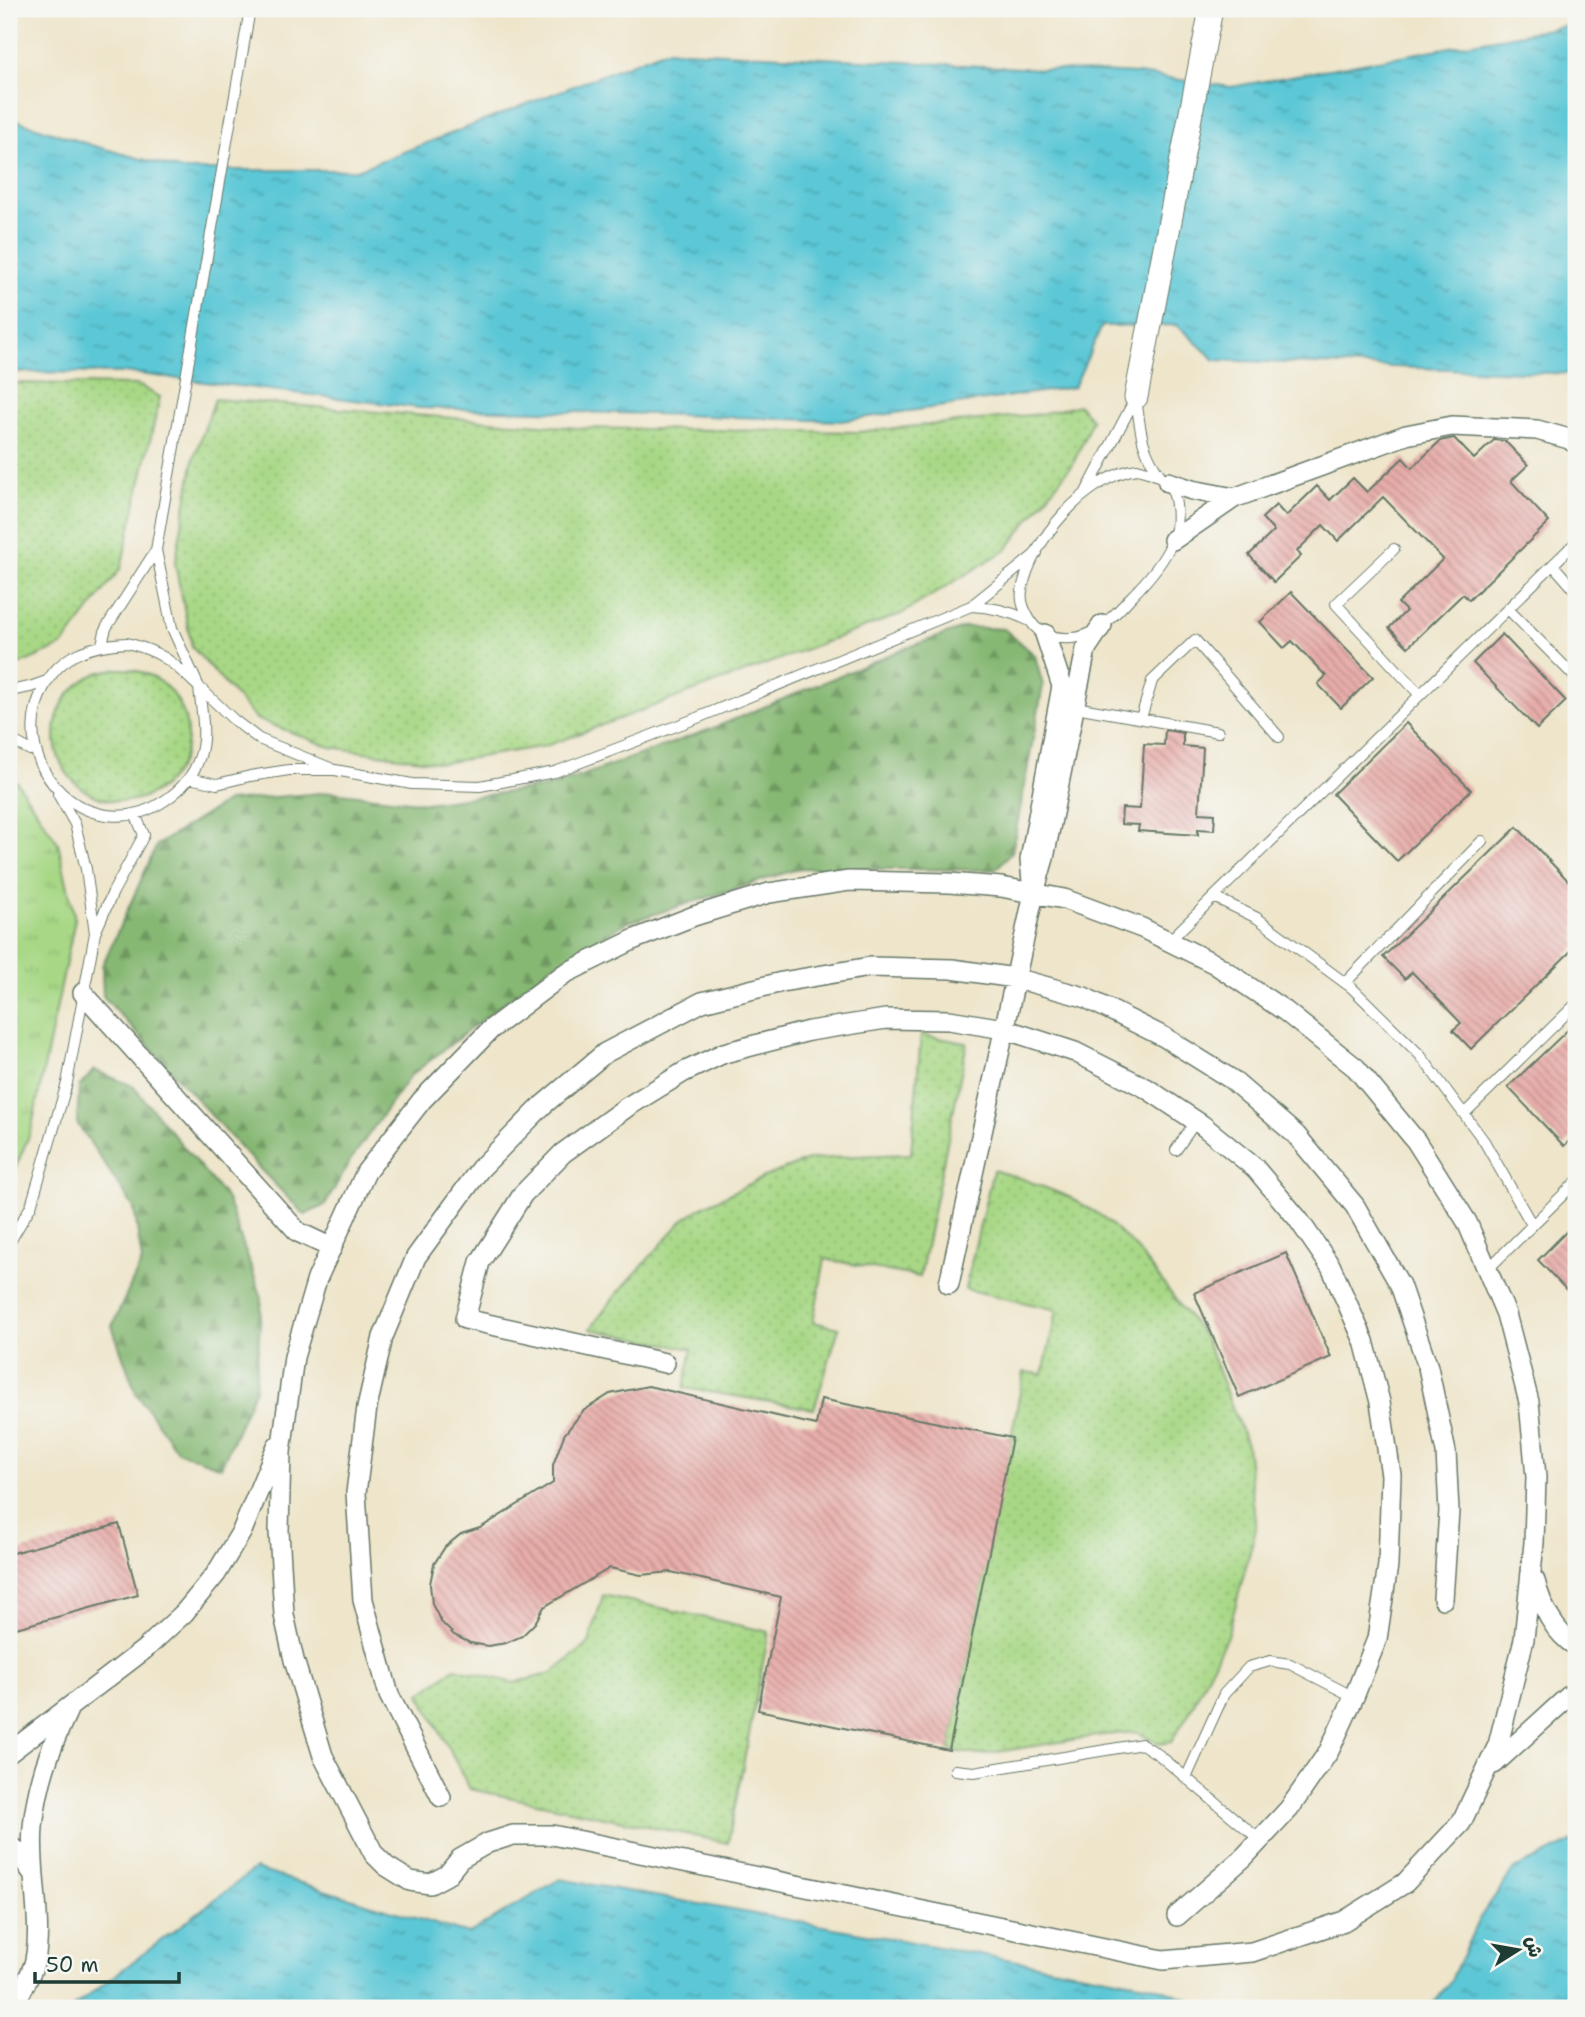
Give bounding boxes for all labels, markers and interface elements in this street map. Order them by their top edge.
north arrow [1484,1916,1554,1986]
text: ش [1520,1934,1548,1960]
scale bar [35,1940,178,1984]
text: 50 m [46,1951,99,1979]

